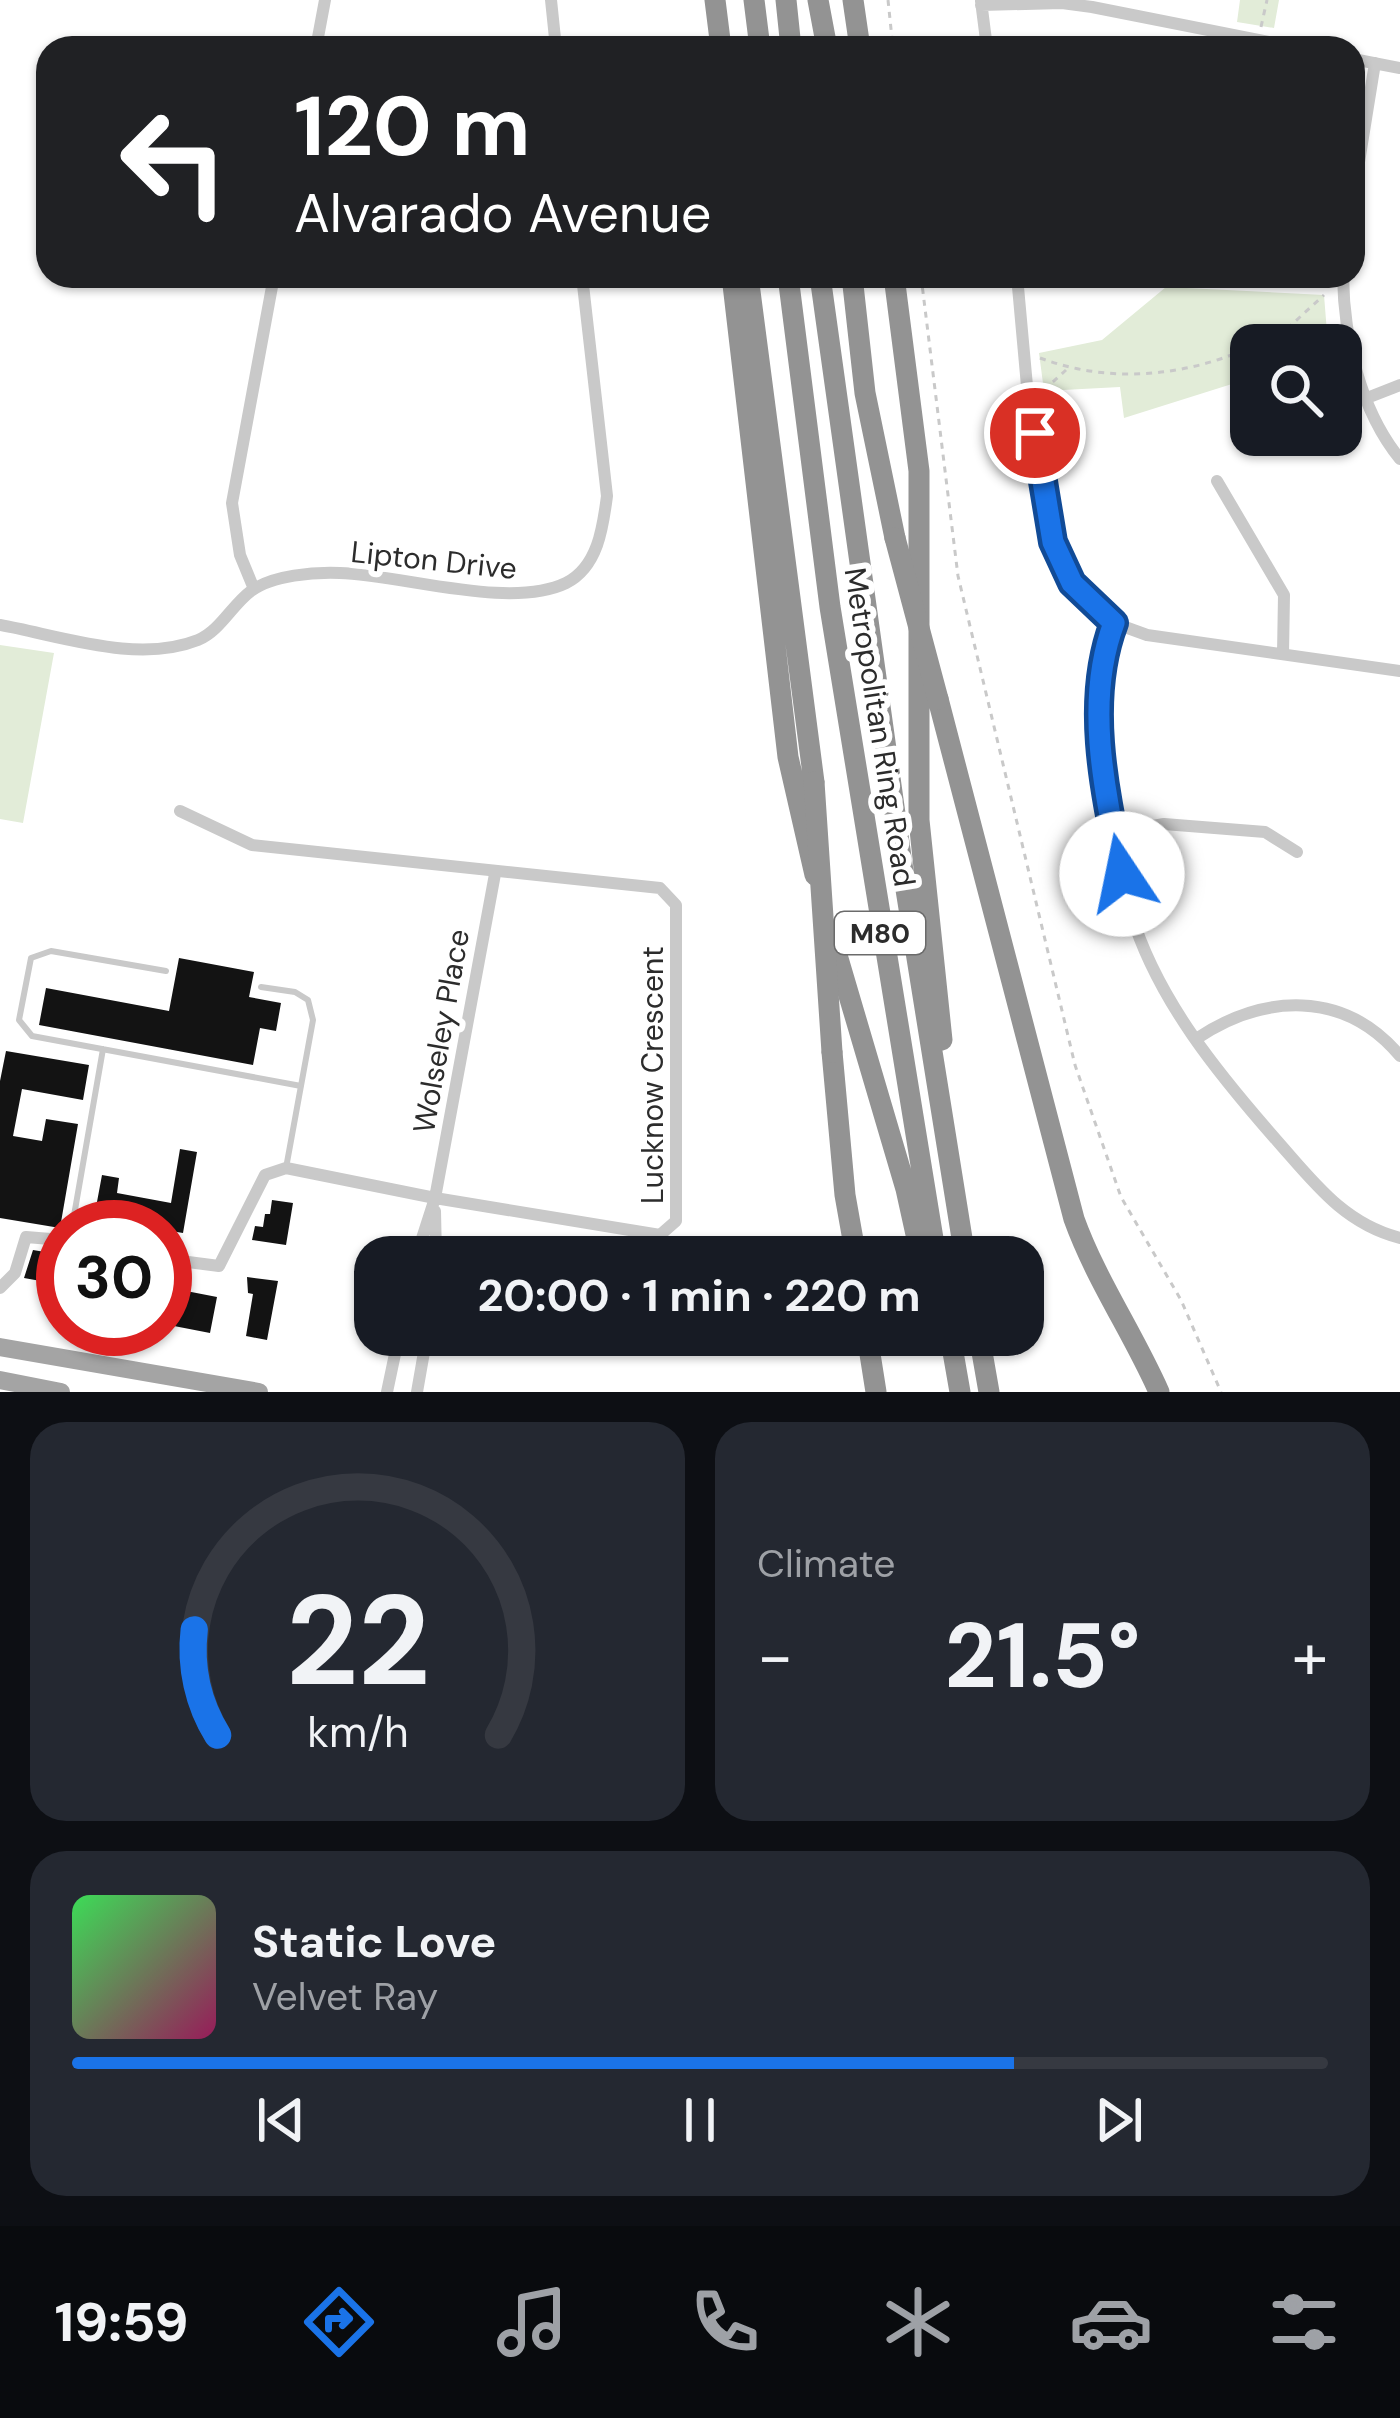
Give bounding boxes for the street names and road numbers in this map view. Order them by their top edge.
street label: Lipton Drive [349,532,519,588]
street label: Metropolitan Ring Road [836,565,924,889]
road number: M80 [835,912,925,954]
street label: Wolseley Place [404,926,478,1136]
street label: Lucknow Crescent [633,946,672,1204]

